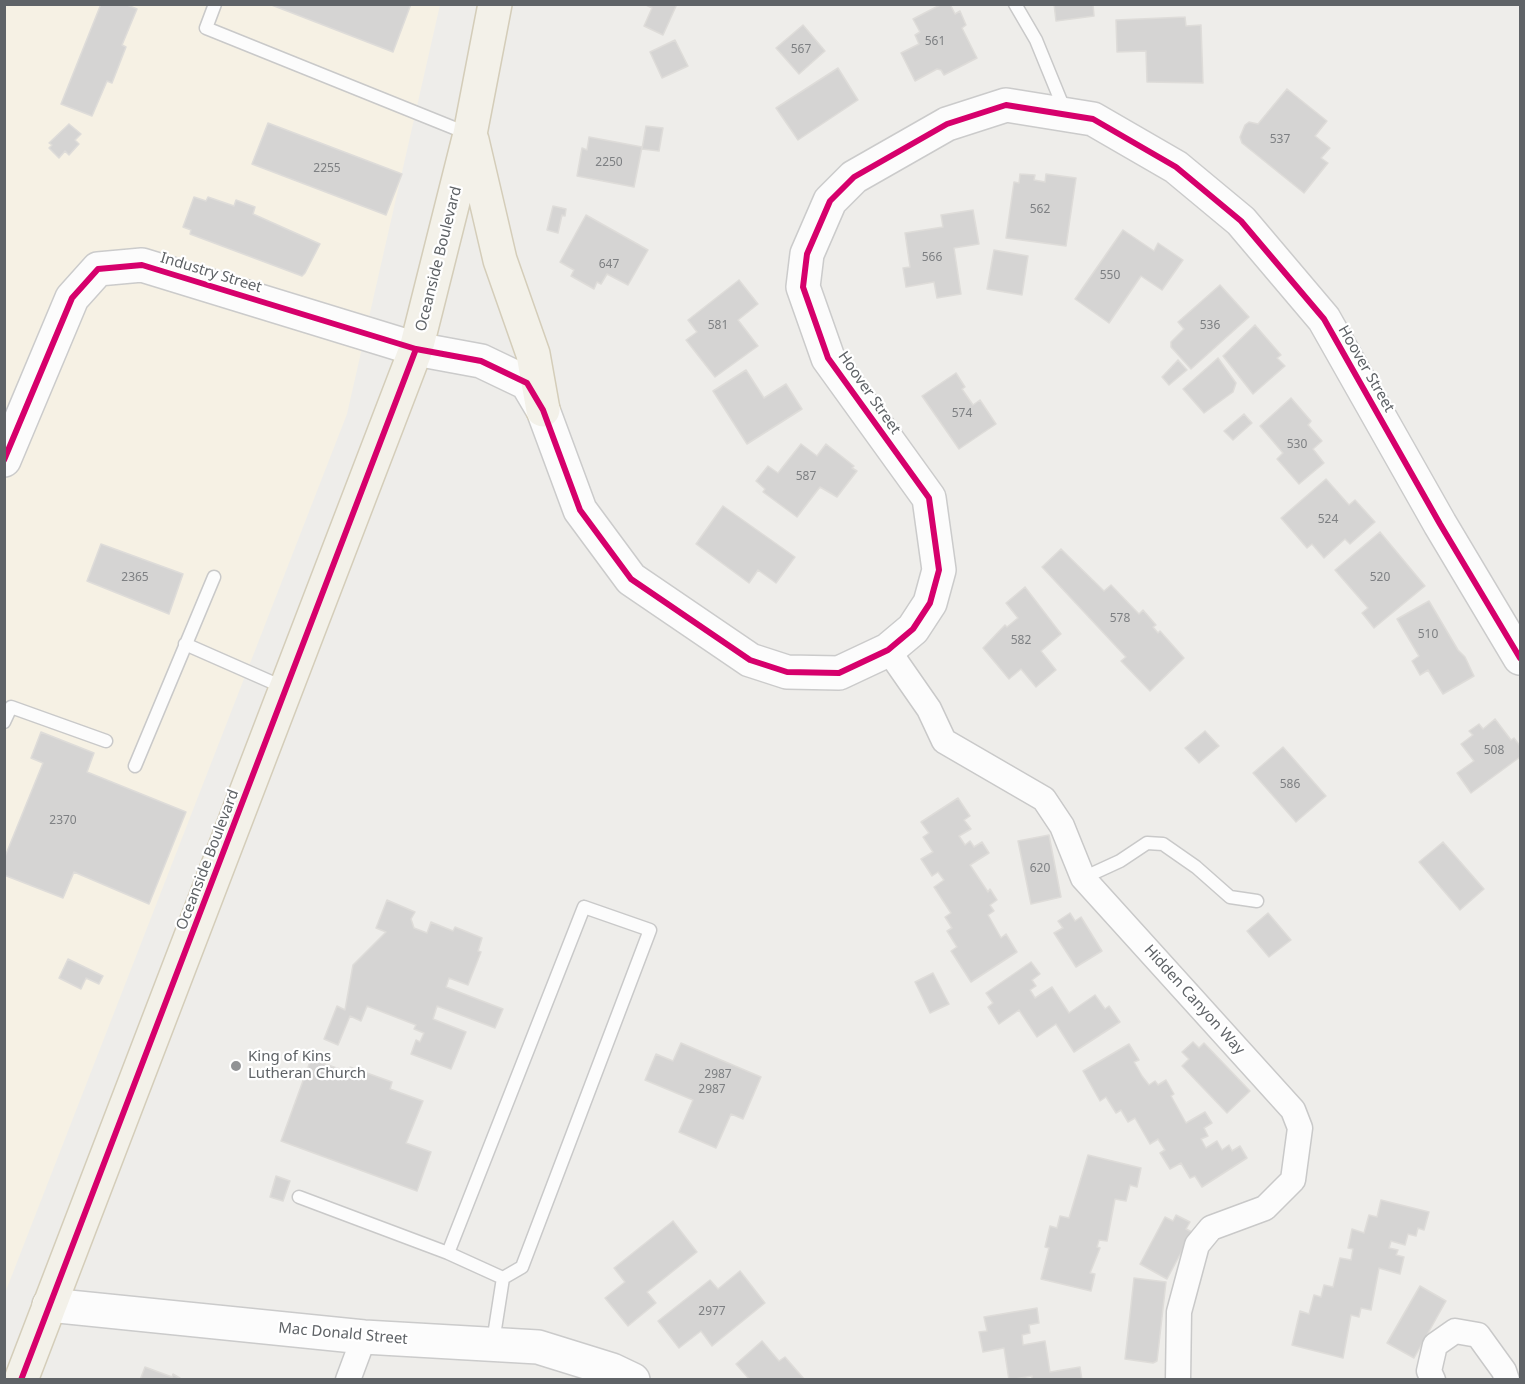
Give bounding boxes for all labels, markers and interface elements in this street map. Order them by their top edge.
house number: 561 [925,35,945,49]
house number: 567 [791,43,811,57]
house number: 537 [1270,133,1290,147]
house number: 2250 [595,156,623,170]
house number: 2255 [313,162,341,176]
street label: Oceanside Boulevard [412,185,466,333]
house number: 562 [1030,203,1050,217]
street label: Industry Street [158,249,264,297]
house number: 566 [922,251,942,265]
house number: 647 [599,258,619,272]
house number: 550 [1100,269,1120,283]
house number: 581 [708,319,728,333]
house number: 536 [1200,319,1220,333]
street label: Hoover Street [1334,322,1398,416]
street label: Hoover Street [834,348,904,438]
house number: 574 [952,407,972,421]
house number: 530 [1287,438,1307,452]
house number: 587 [796,470,816,484]
house number: 524 [1318,513,1338,527]
house number: 2365 [121,571,149,585]
house number: 520 [1370,571,1390,585]
house number: 578 [1110,612,1130,626]
house number: 510 [1418,628,1438,642]
house number: 582 [1011,634,1031,648]
house number: 508 [1484,744,1504,758]
house number: 586 [1280,778,1300,792]
street label: Oceanside Boulevard [173,787,243,933]
house number: 2370 [49,814,77,828]
house number: 620 [1030,862,1050,876]
street label: Hidden Canyon Way [1140,941,1248,1059]
place label: King of Kins Lutheran Church [248,1048,366,1083]
marker: King of Kins Lutheran Church [229,1059,243,1073]
house number: 2987 [704,1068,732,1082]
house number: 2987 [698,1083,726,1097]
house number: 2977 [698,1305,726,1319]
street label: Mac Donald Street [278,1319,408,1349]

